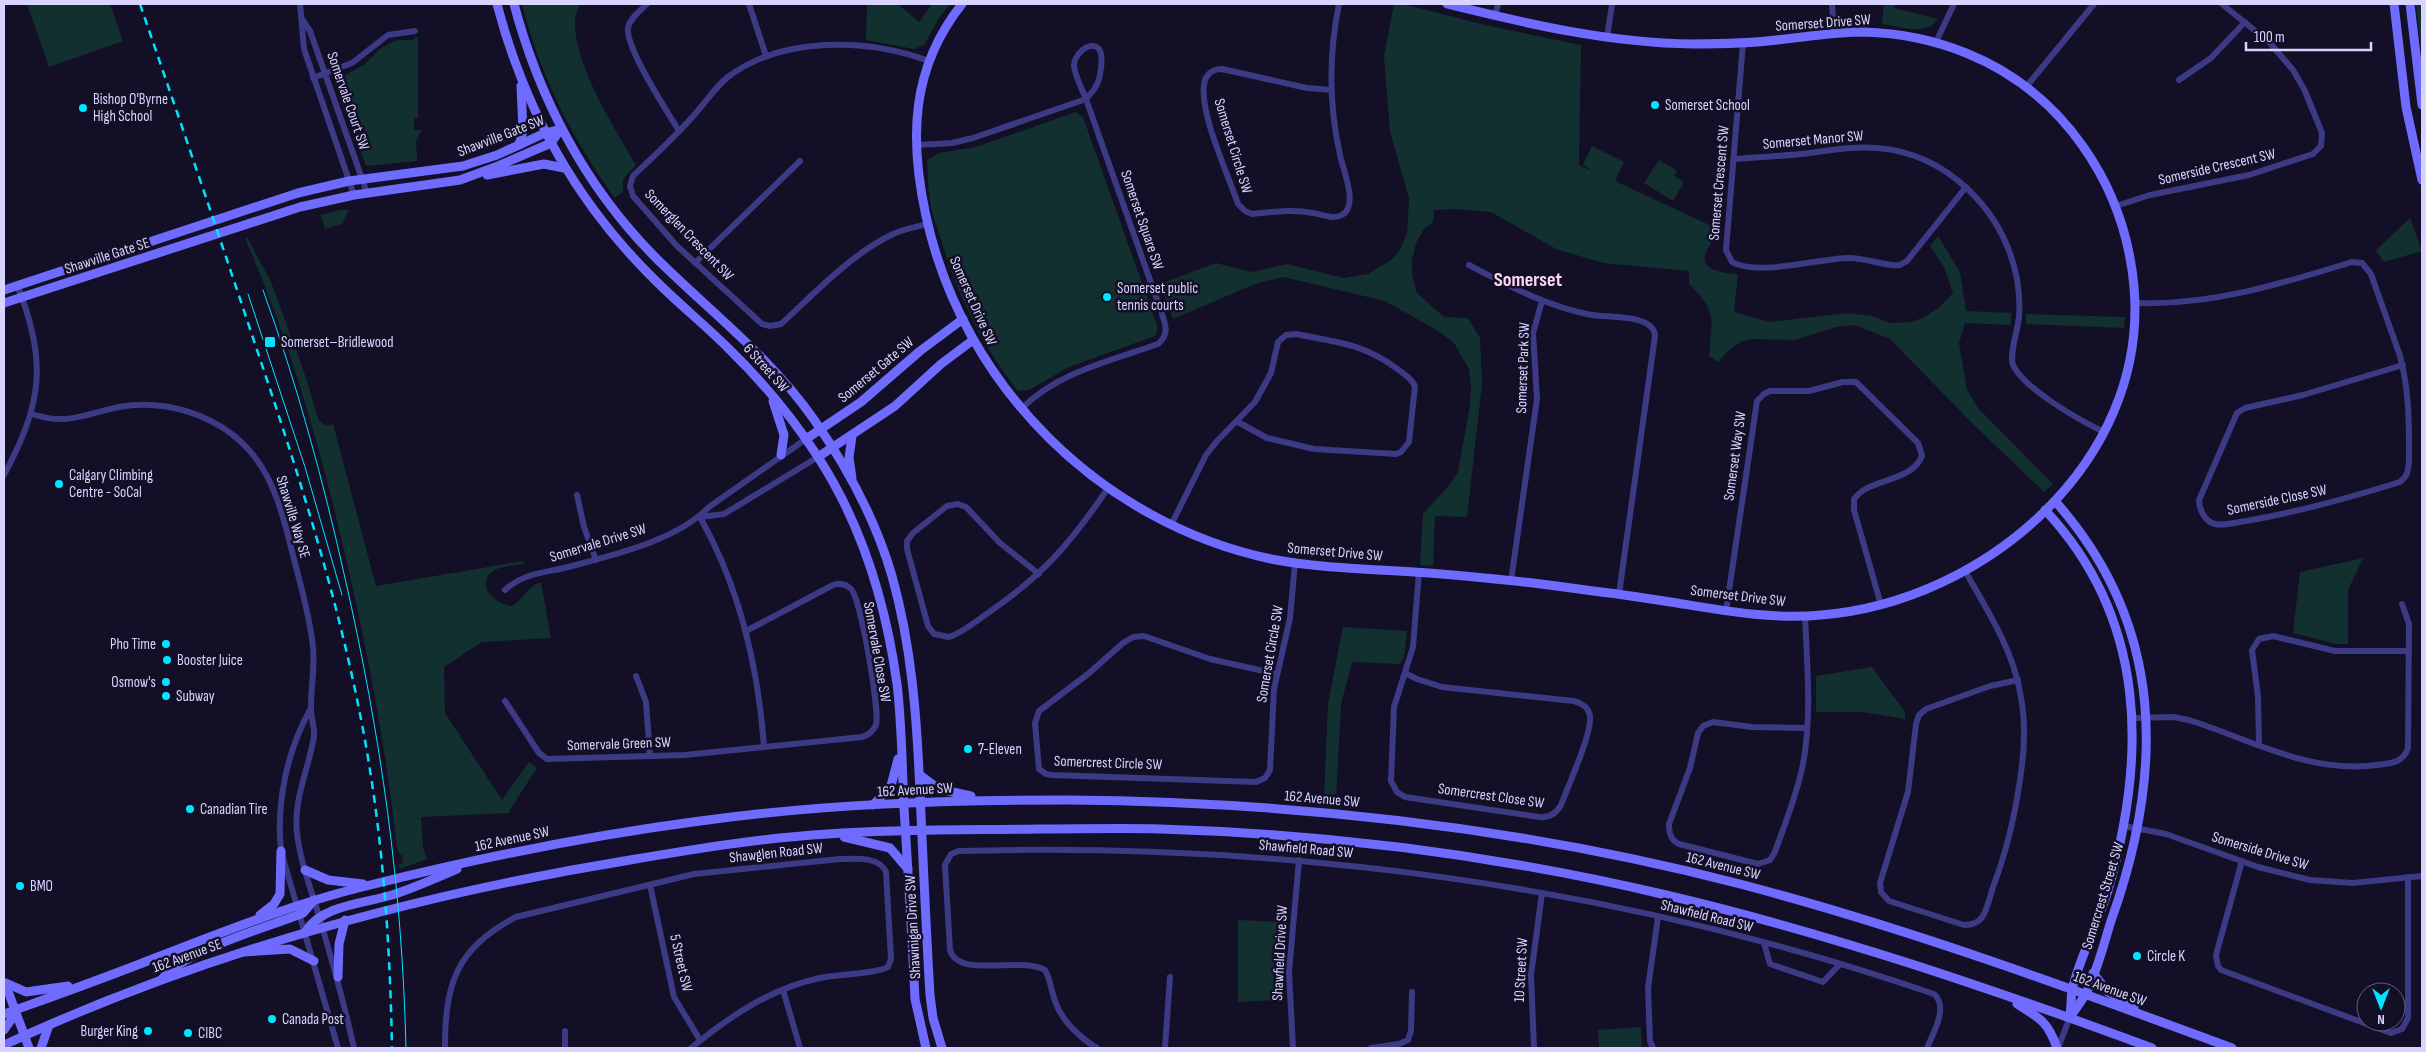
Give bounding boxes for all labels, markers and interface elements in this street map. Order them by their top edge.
street label: Somerset Drive SW [1775,10,1872,36]
scale bar [2246,20,2371,52]
text: 100 m [2254,28,2285,47]
street label: Somervale Court SW [322,49,374,153]
place label: Bishop O'Byrne High School [93,90,168,126]
street label: Somerset Circle SW [1210,96,1257,196]
place label: Somerset School [1665,96,1750,115]
marker: Somerset School [1649,99,1661,111]
marker: Bishop O'Byrne High School [77,102,89,114]
street label: Shawville Gate SW [455,111,547,161]
street label: Somerset Crescent SW [1705,125,1733,241]
street label: Somerset Manor SW [1762,126,1864,154]
street label: Somerside Crescent SW [2157,144,2278,190]
street label: Somerset Square SW [1116,168,1168,273]
street label: Somerglen Crescent SW [640,185,738,285]
street label: Shawville Gate SE [62,233,152,279]
street label: Somerset Drive SW [945,254,1001,349]
district label: Somerset [1494,268,1563,292]
place label: Somerset public tennis courts [1117,279,1198,315]
marker: Somerset public tennis courts [1101,291,1113,303]
street label: Somerset Park SW [1512,322,1534,414]
place label: Somerset–Bridlewood [281,333,394,352]
street label: Somerset Gate SW [834,333,918,407]
marker: Somerset–Bridlewood [263,335,277,349]
street label: 6 Street SW [739,340,793,397]
street label: Somerset Way SW [1719,410,1751,502]
place label: Calgary Climbing Centre - SoCal [69,466,153,502]
street label: Shawville Way SE [271,473,315,561]
marker: Calgary Climbing Centre - SoCal [53,478,65,490]
street label: Somerside Close SW [2225,480,2329,520]
street label: Somervale Drive SW [547,519,649,567]
street label: Somerset Drive SW [1287,538,1384,566]
street label: Somerset Drive SW [1689,581,1787,611]
street label: Somervale Close SW [859,600,895,704]
street label: Somerset Circle SW [1252,604,1288,704]
place label: Pho Time [110,635,156,654]
marker: Pho Time [160,638,172,650]
place label: Booster Juice [177,651,243,670]
marker: Booster Juice [161,654,173,666]
place label: Osmow's [111,673,156,692]
marker: Osmow's [160,676,172,688]
place label: Subway [176,687,215,706]
marker: Subway [160,690,172,702]
street label: Somervale Green SW [567,733,671,755]
place label: 7-Eleven [978,740,1022,759]
marker: 7-Eleven [962,743,974,755]
street label: Somercrest Circle SW [1054,752,1163,774]
street label: 162 Avenue SW [877,779,954,801]
street label: Somercrest Close SW [1437,779,1546,813]
street label: 162 Avenue SW [1283,786,1361,812]
place label: Canadian Tire [200,800,268,819]
marker: Canadian Tire [184,803,196,815]
street label: 162 Avenue SW [473,822,551,856]
street label: Somerside Drive SW [2209,827,2311,875]
street label: Shawfield Road SW [1258,835,1354,863]
street label: Shawglen Road SW [728,839,824,867]
street label: Somercrest Street SW [2078,840,2128,952]
street label: 162 Avenue SW [1684,848,1762,884]
street label: Shawinigan Drive SW [901,874,925,979]
place label: BMO [30,877,53,896]
marker: BMO [14,880,26,892]
street label: Shawfield Road SW [1659,895,1755,937]
street label: Shawfield Drive SW [1268,904,1292,1001]
street label: 5 Street SW [665,932,697,994]
street label: 162 Avenue SE [150,935,224,977]
street label: 10 Street SW [1510,937,1532,1003]
place label: Circle K [2147,947,2185,966]
marker: Circle K [2131,950,2143,962]
street label: 162 Avenue SW [2071,967,2149,1011]
north arrow [2356,982,2406,1032]
place label: Canada Post [282,1010,344,1029]
text: N [2377,1011,2385,1028]
marker: Canada Post [266,1013,278,1025]
place label: Burger King [80,1022,138,1041]
place label: CIBC [198,1024,222,1043]
marker: Burger King [142,1025,154,1037]
marker: CIBC [182,1027,194,1039]

